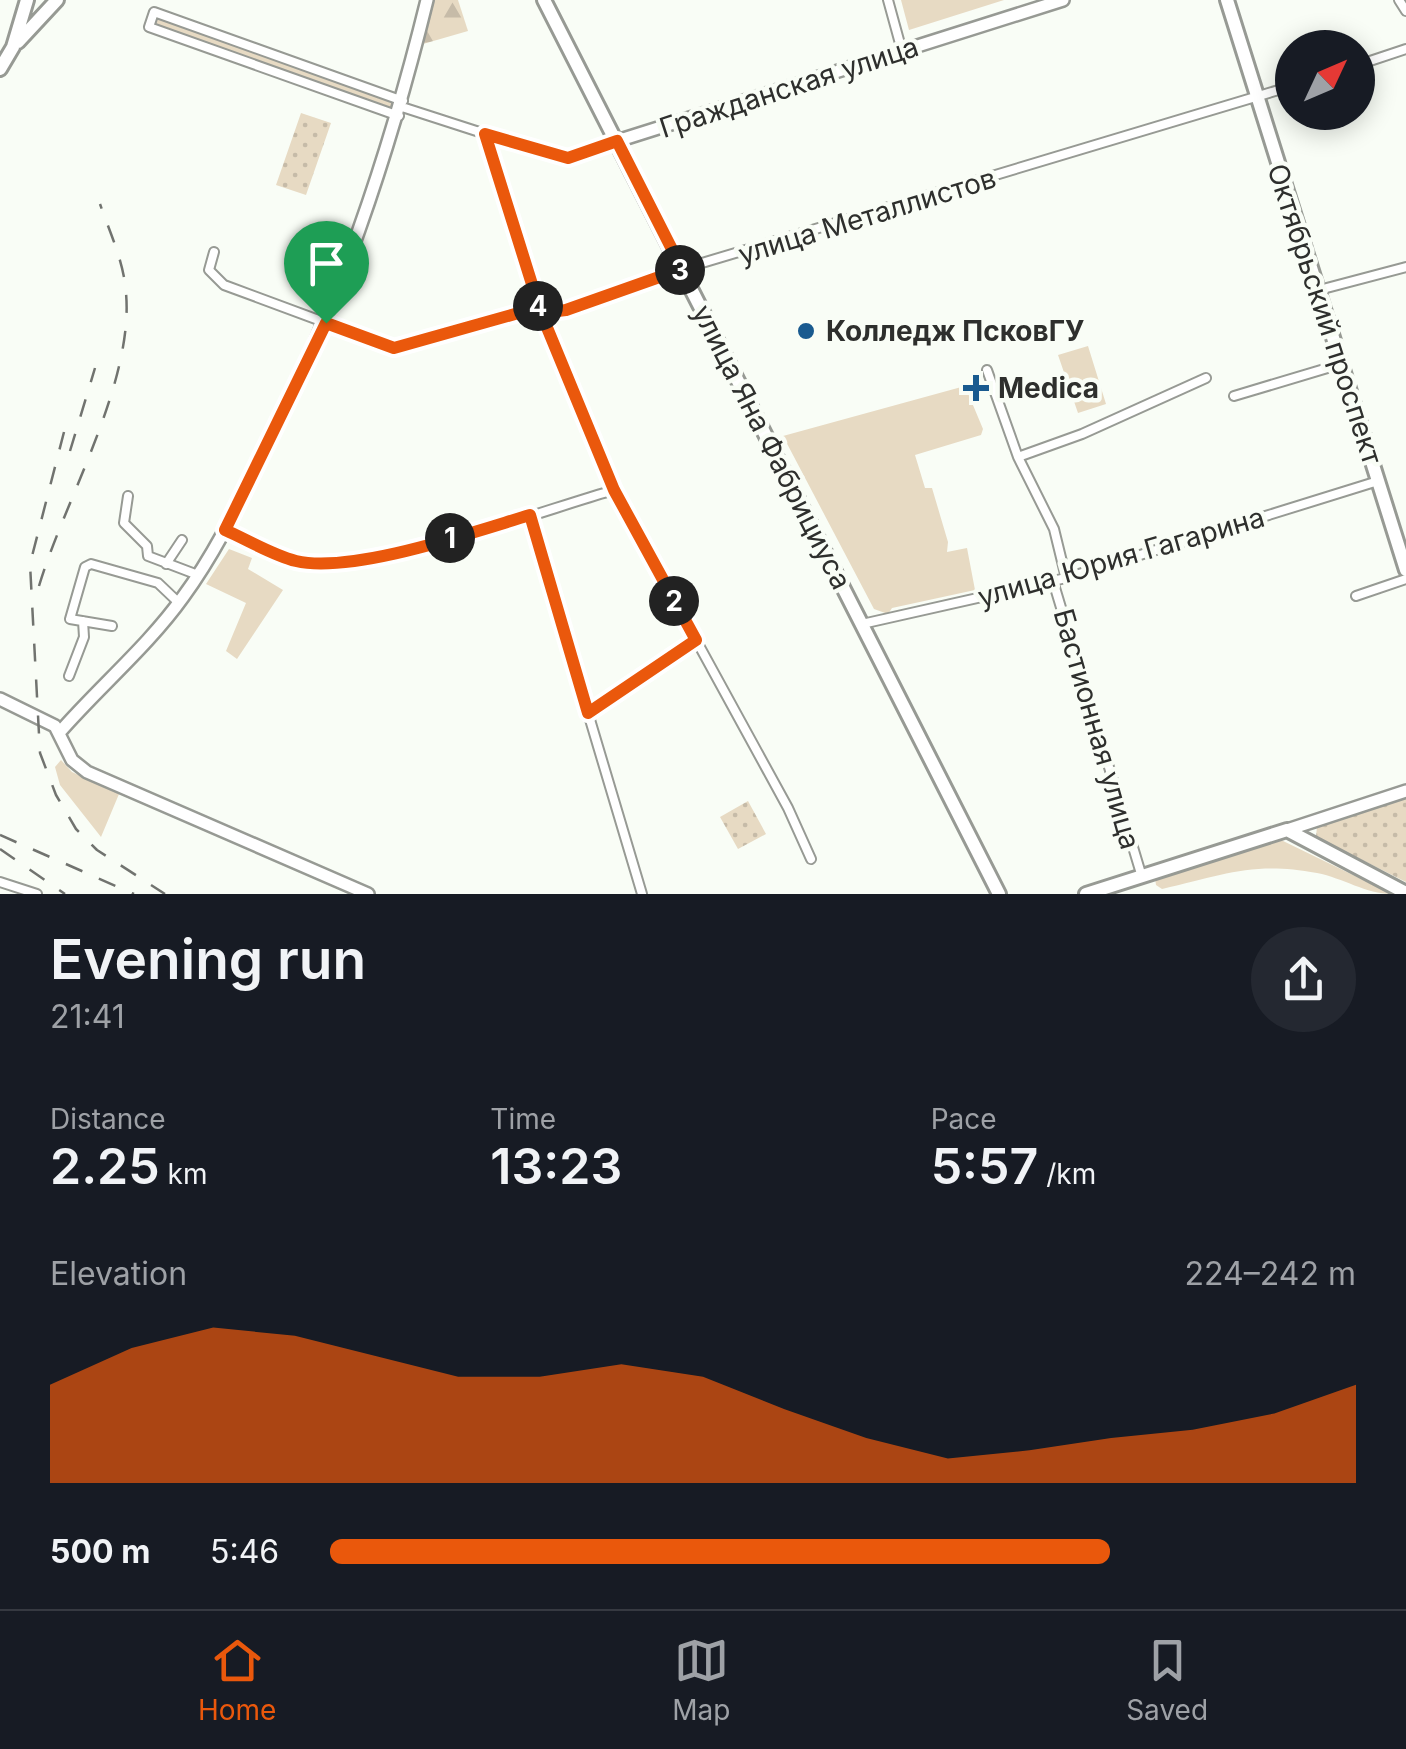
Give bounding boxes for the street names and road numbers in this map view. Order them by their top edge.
street label: Гражданская улица [655,29,923,145]
street label: Октябрьский проспект [1260,159,1390,469]
street label: улица Металлистов [734,161,1000,271]
street label: улица Яна Фабрициуса [685,299,859,595]
street label: улица Юрия Гагарина [974,500,1268,614]
street label: Бастионная улица [1046,605,1148,853]

